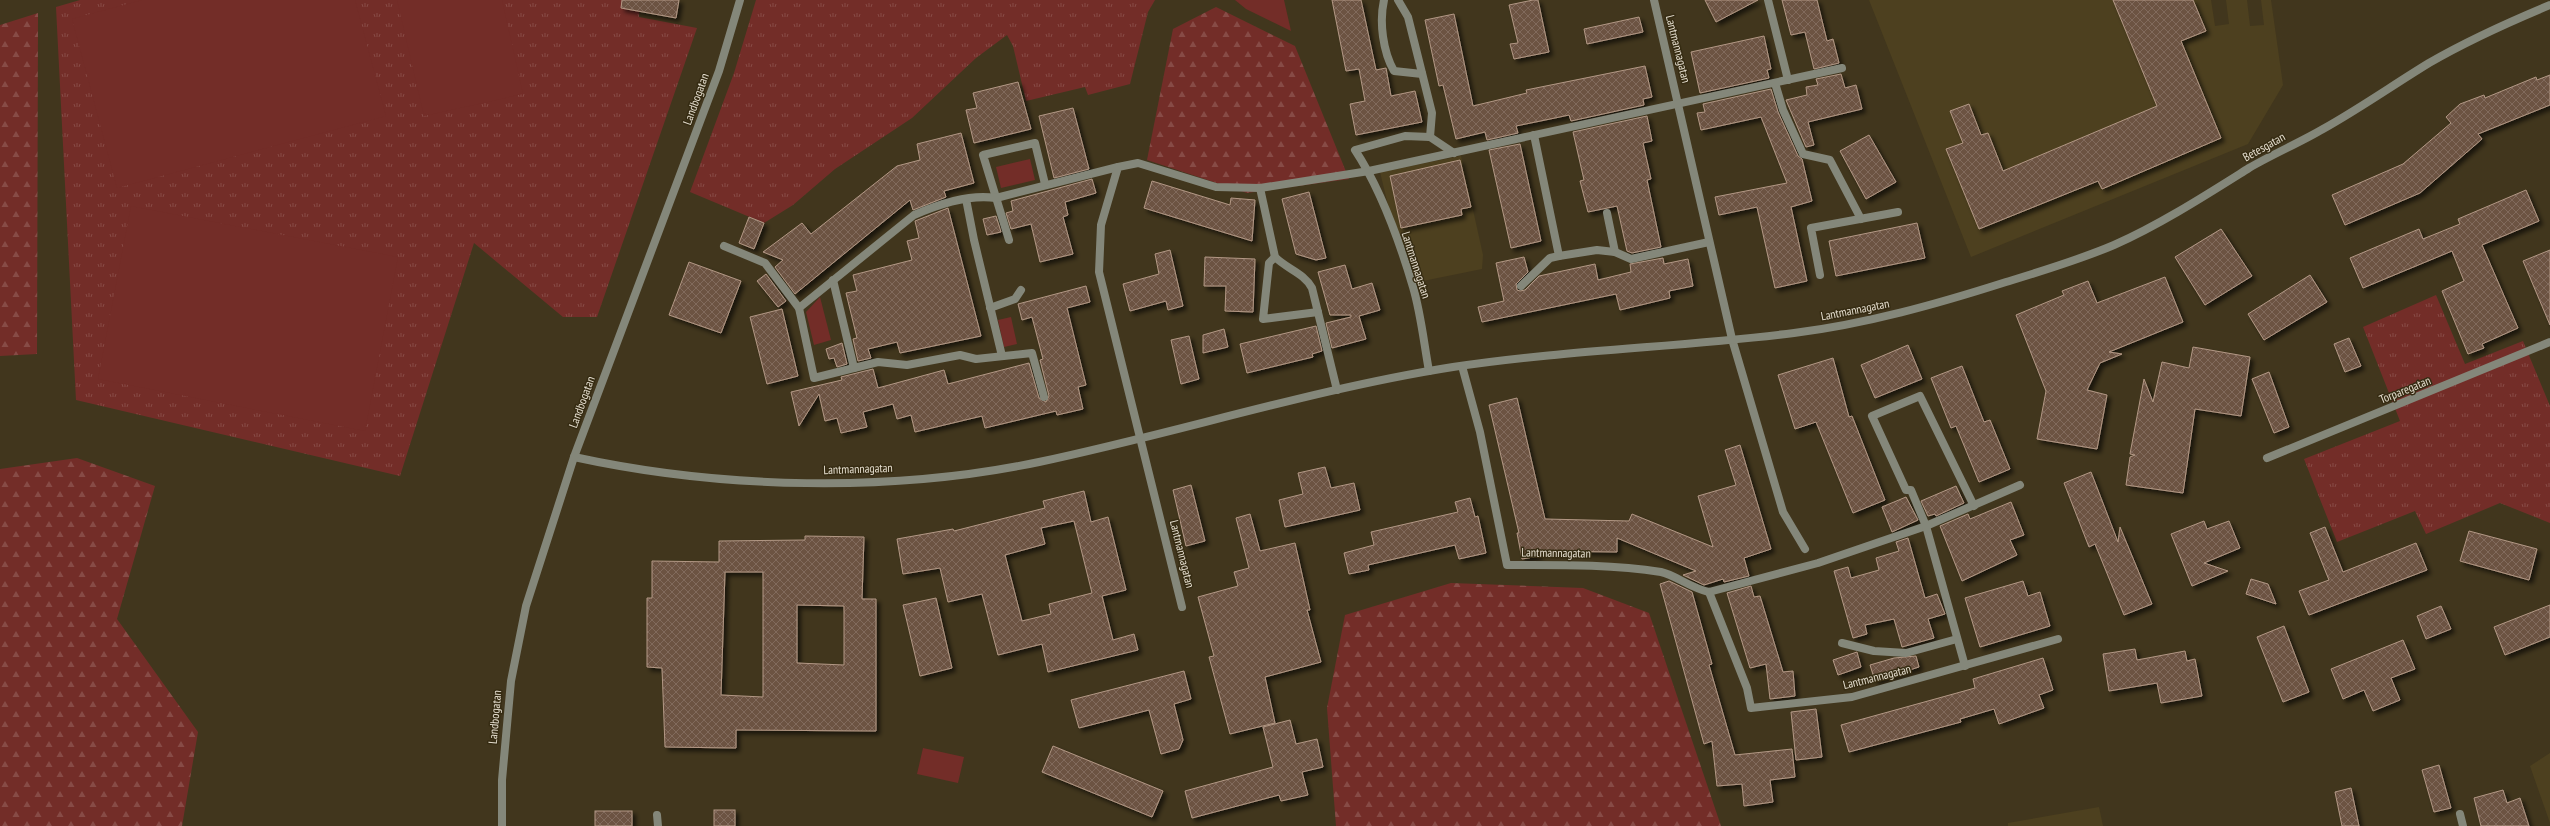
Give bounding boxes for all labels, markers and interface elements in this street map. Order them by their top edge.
street label: Lantmannagatan [1663,13,1694,84]
street label: Landbogatan [679,71,712,127]
street label: Betesgatan [2240,129,2288,164]
street label: Lantmannagatan [1399,229,1434,300]
street label: Lantmannagatan [1819,296,1890,324]
street label: Torparegatan [2377,372,2433,407]
street label: Landbogatan [565,374,598,430]
street label: Lantmannagatan [823,460,893,477]
street label: Lantmannagatan [1167,518,1198,589]
street label: Lantmannagatan [1521,544,1591,561]
street label: Lantmannagatan [1841,661,1912,692]
street label: Landbogatan [485,689,504,744]

